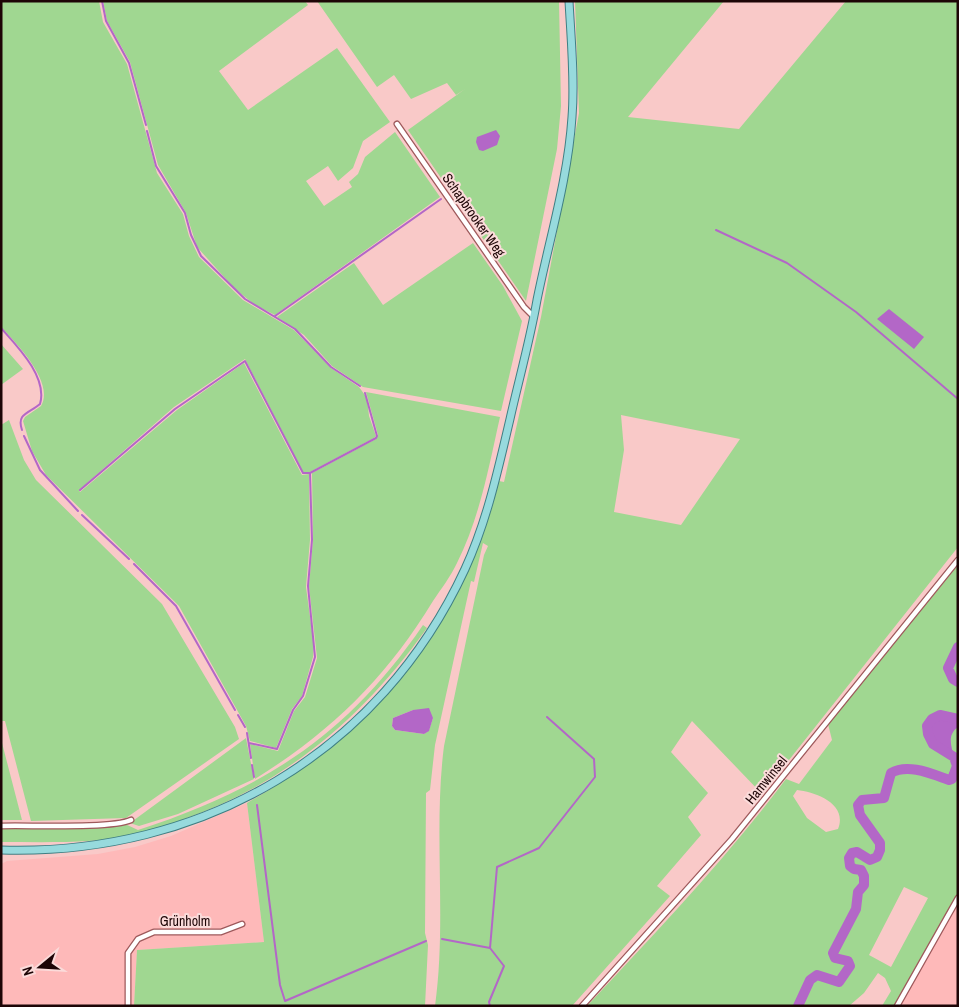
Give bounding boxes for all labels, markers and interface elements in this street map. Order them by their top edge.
street label: Schapbrooker Weg [438,170,510,261]
street label: Hamwinsel [741,752,791,808]
street label: Grünholm [160,912,210,930]
north arrow [15,942,65,992]
text: N [18,964,37,978]

